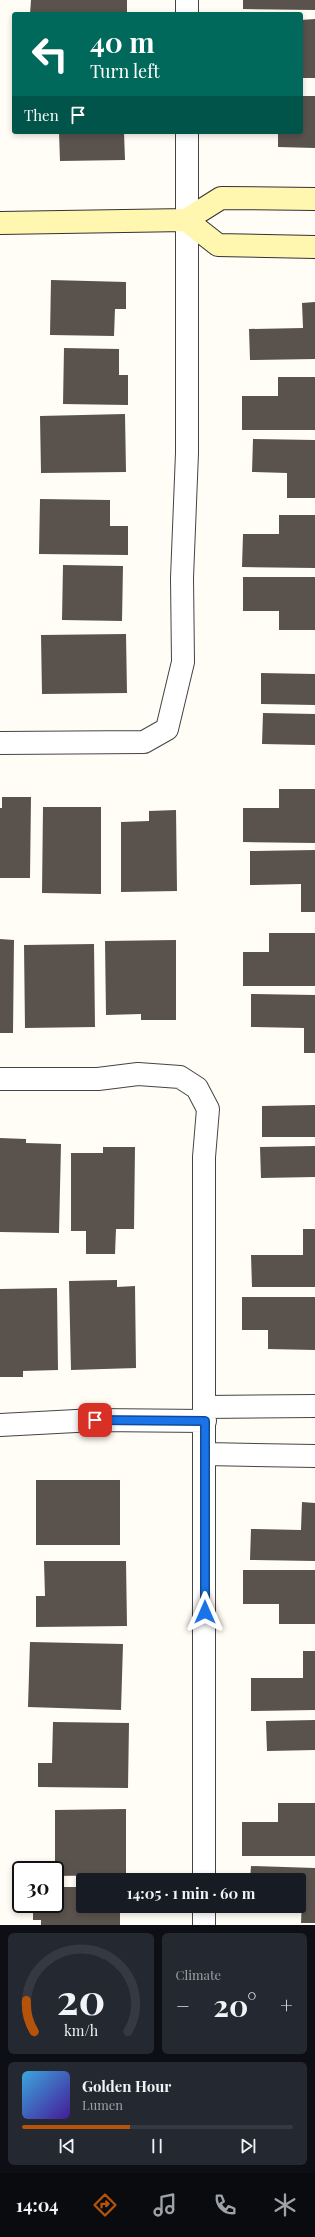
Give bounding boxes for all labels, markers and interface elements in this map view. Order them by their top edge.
text: 40 m [90,23,155,60]
icon: left [24,28,76,80]
text: Turn left [90,59,160,83]
icon: arrive [67,104,89,126]
text: Then [24,105,59,125]
pin [78,1403,112,1437]
icon: arrive [84,1409,106,1431]
position arrow [184,1591,226,1633]
speed limit sign: 30 [12,1861,64,1913]
text: 14:05 · 1 min · 60 m [127,1883,255,1903]
text: Climate [176,1966,221,1983]
text: 20 [56,1969,105,2024]
text: 20° [213,1985,257,2025]
text: − [176,1990,190,2020]
text: + [280,1990,293,2020]
text: km/h [64,2020,98,2039]
text: Golden Hour [82,2076,171,2096]
text: Lumen [82,2096,123,2113]
icon: previous [56,2135,78,2157]
icon: pause [146,2135,168,2157]
icon: next [237,2135,259,2157]
icon: directions [91,2191,119,2219]
icon: music [151,2191,179,2219]
icon: phone [211,2191,239,2219]
icon: climate [271,2191,299,2219]
text: 14:04 [16,2193,59,2217]

